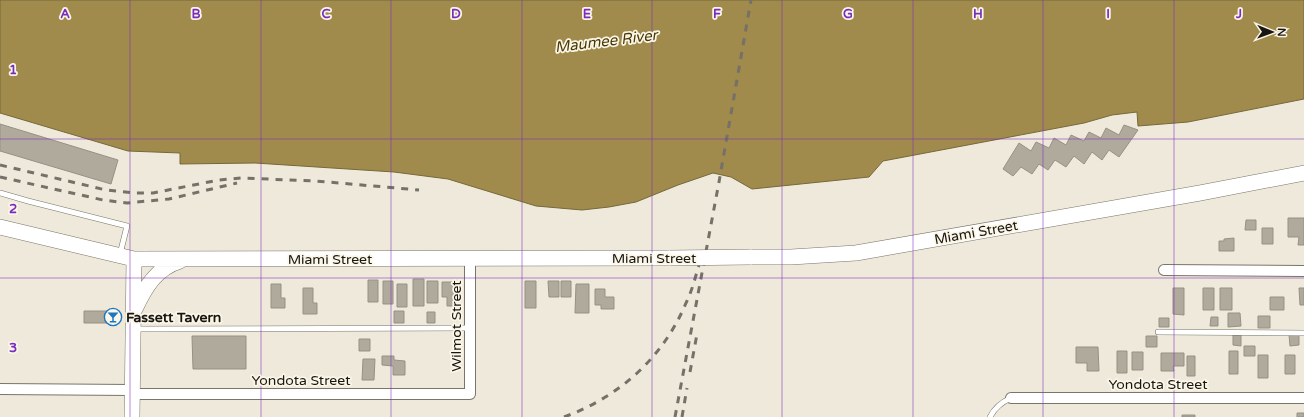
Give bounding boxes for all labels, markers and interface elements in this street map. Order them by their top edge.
text: A [60,6,70,22]
text: B [191,6,201,22]
text: C [321,6,331,22]
text: D [451,6,461,22]
text: E [583,6,591,22]
text: F [713,6,721,22]
text: G [843,6,853,22]
text: H [973,6,983,22]
text: I [1106,6,1110,22]
text: J [1235,6,1242,22]
north arrow [1252,12,1292,52]
water label: Maumee River [554,26,661,56]
text: N [1275,28,1288,37]
text: 1 [9,62,17,78]
text: 2 [9,201,17,217]
street label: Miami Street [933,217,1020,248]
street label: Miami Street [612,250,697,267]
street label: Miami Street [288,251,373,268]
street label: Wilmot Street [448,280,465,372]
bar icon: Fassett Tavern [103,307,123,327]
place label: Fassett Tavern [126,309,221,326]
text: 3 [9,340,17,356]
street label: Yondota Street [251,372,351,389]
street label: Yondota Street [1108,376,1208,393]

